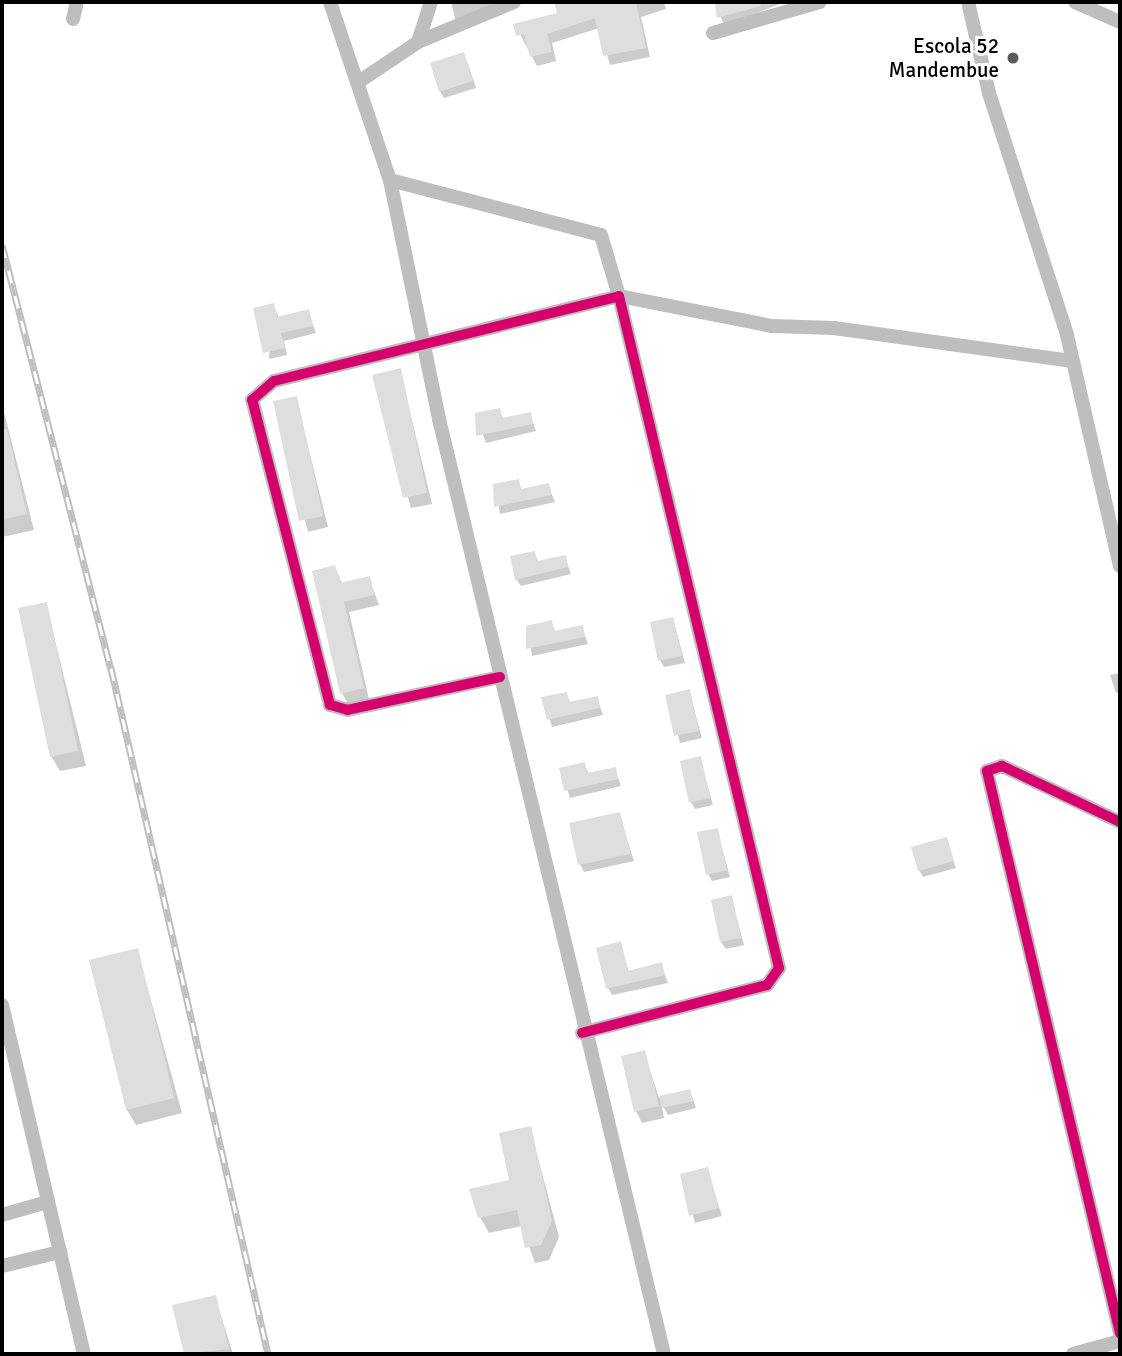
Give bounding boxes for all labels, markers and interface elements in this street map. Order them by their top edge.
place label: Escola 52 Mandembue [889,33,999,83]
marker: Escola 52 Mandembue [1005,50,1021,66]

